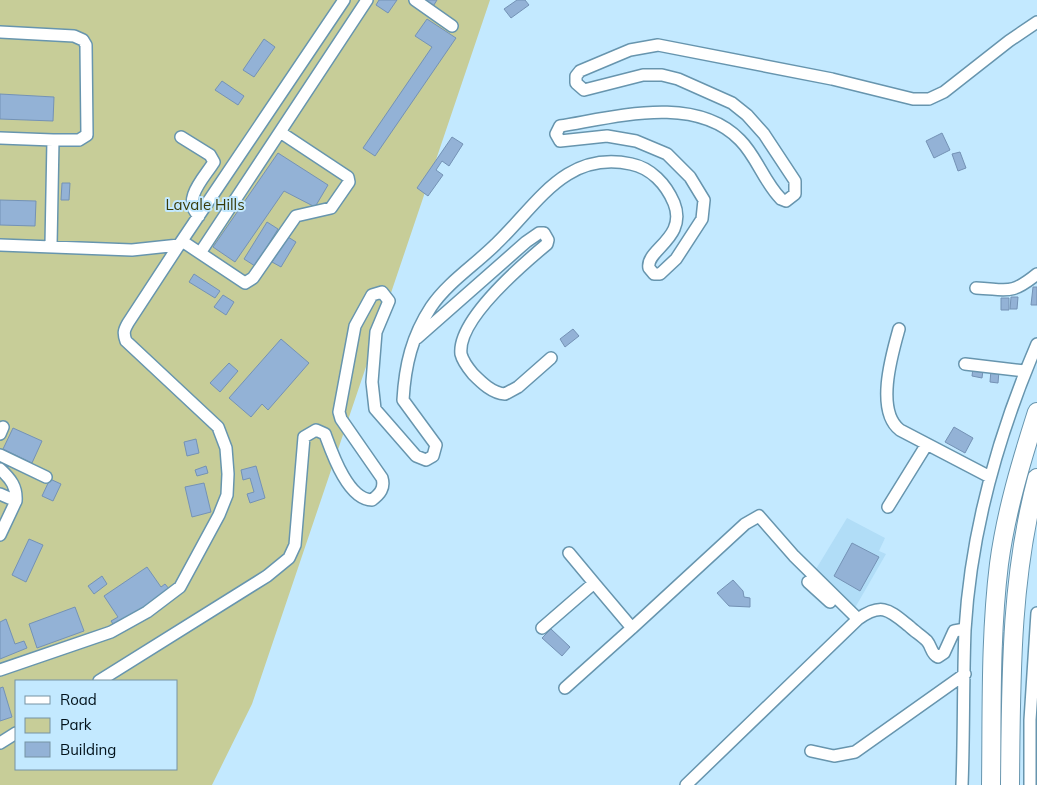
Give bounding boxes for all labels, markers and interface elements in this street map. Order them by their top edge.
park label: Lavale Hills [165,195,245,214]
legend [15,680,178,770]
text: Road [60,690,97,709]
text: Park [60,715,92,734]
text: Building [60,740,116,759]

